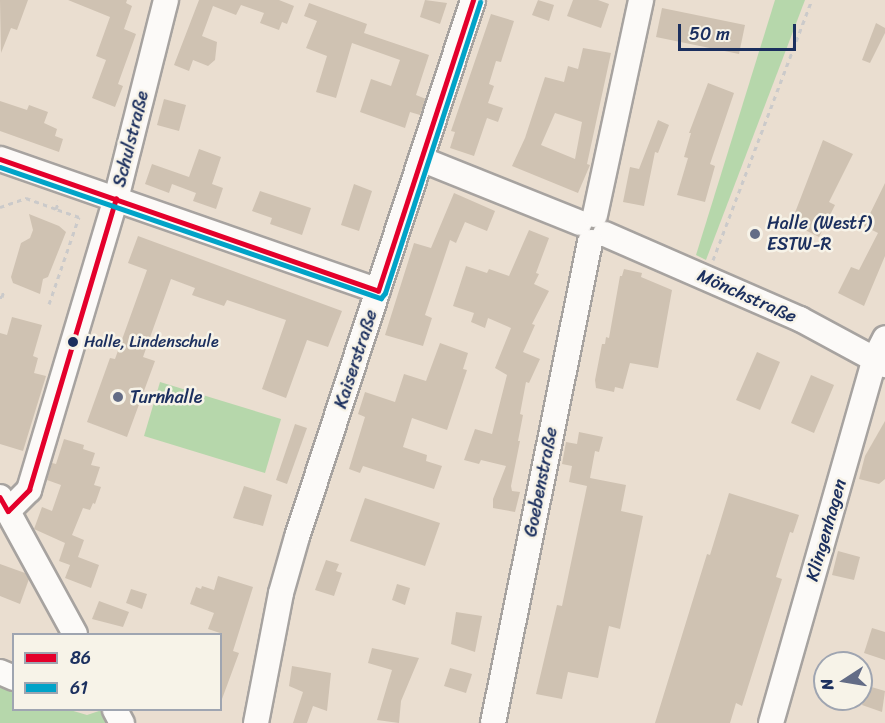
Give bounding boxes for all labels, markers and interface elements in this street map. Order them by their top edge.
scale bar [681,12,800,50]
text: 50 m [689,18,730,50]
street label: Schulstraße [109,89,153,189]
place label: Halle (Westf) ESTW-R [767,213,873,256]
marker: Halle (Westf) ESTW-R [748,227,762,241]
street label: Mönchstraße [694,265,800,327]
street label: Kaiserstraße [330,307,382,411]
place label: Halle, Lindenschule [84,332,220,352]
marker: Halle, Lindenschule [67,336,79,348]
place label: Turnhalle [130,386,203,408]
marker: Turnhalle [111,390,125,404]
street label: Goebenstraße [520,425,562,539]
street label: Klingenhagen [801,476,851,584]
legend [12,633,222,711]
text: 86 [70,642,91,674]
north arrow [813,651,873,711]
text: 61 [70,672,88,704]
text: N [812,676,842,693]

